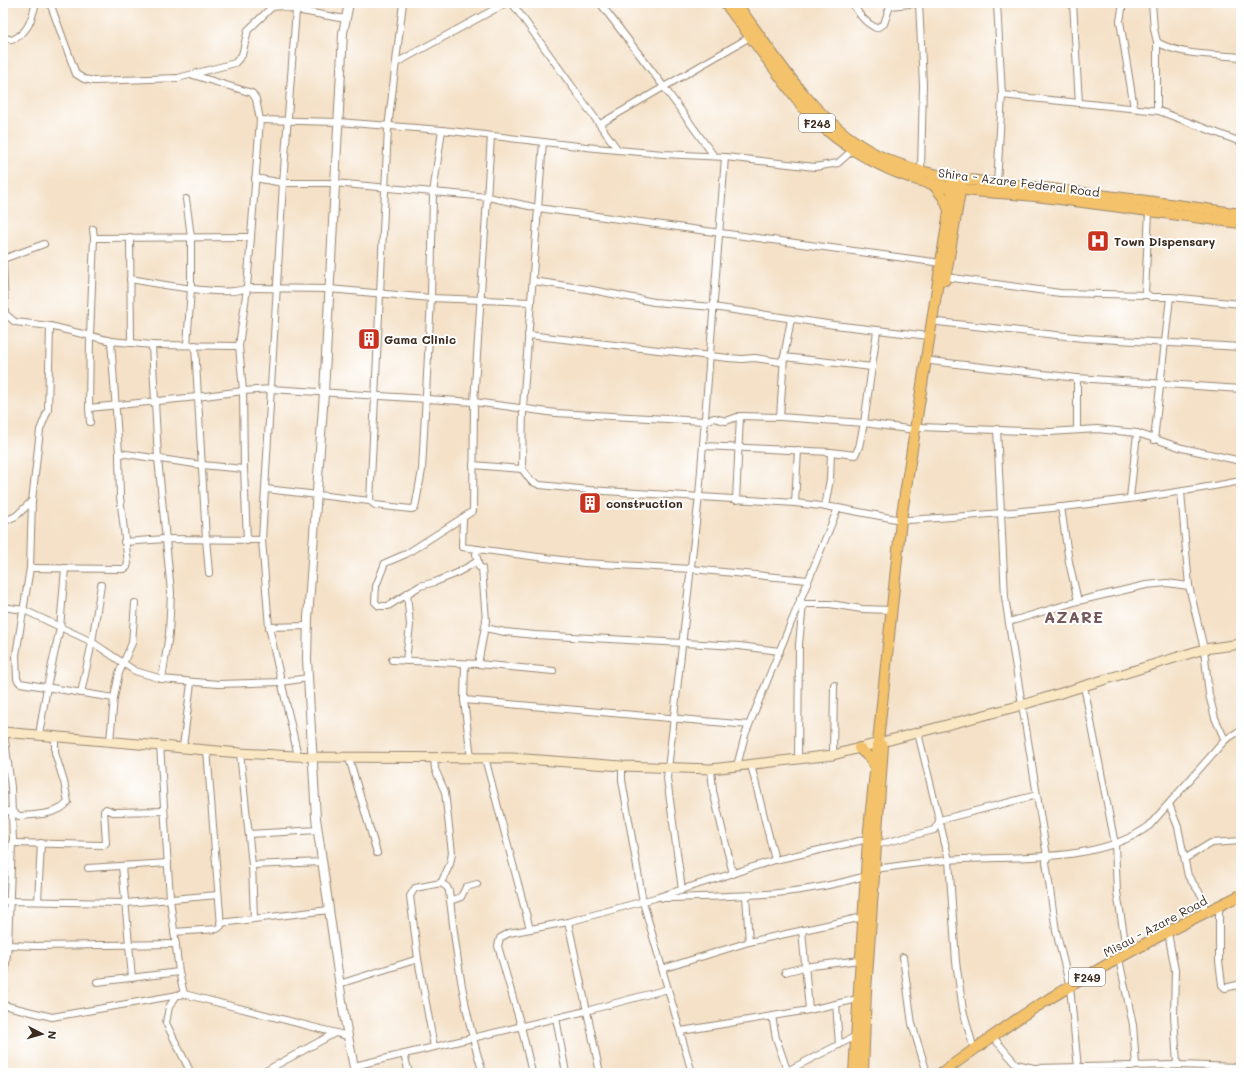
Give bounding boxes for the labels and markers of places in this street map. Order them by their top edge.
hospital icon: Town Dispensary [1085,228,1111,254]
place label: Town Dispensary [1114,233,1216,249]
building icon: Gama Clinic [356,326,382,352]
place label: Gama Clinic [384,331,456,347]
building icon: construction [577,490,603,516]
place label: construction [606,495,683,511]

